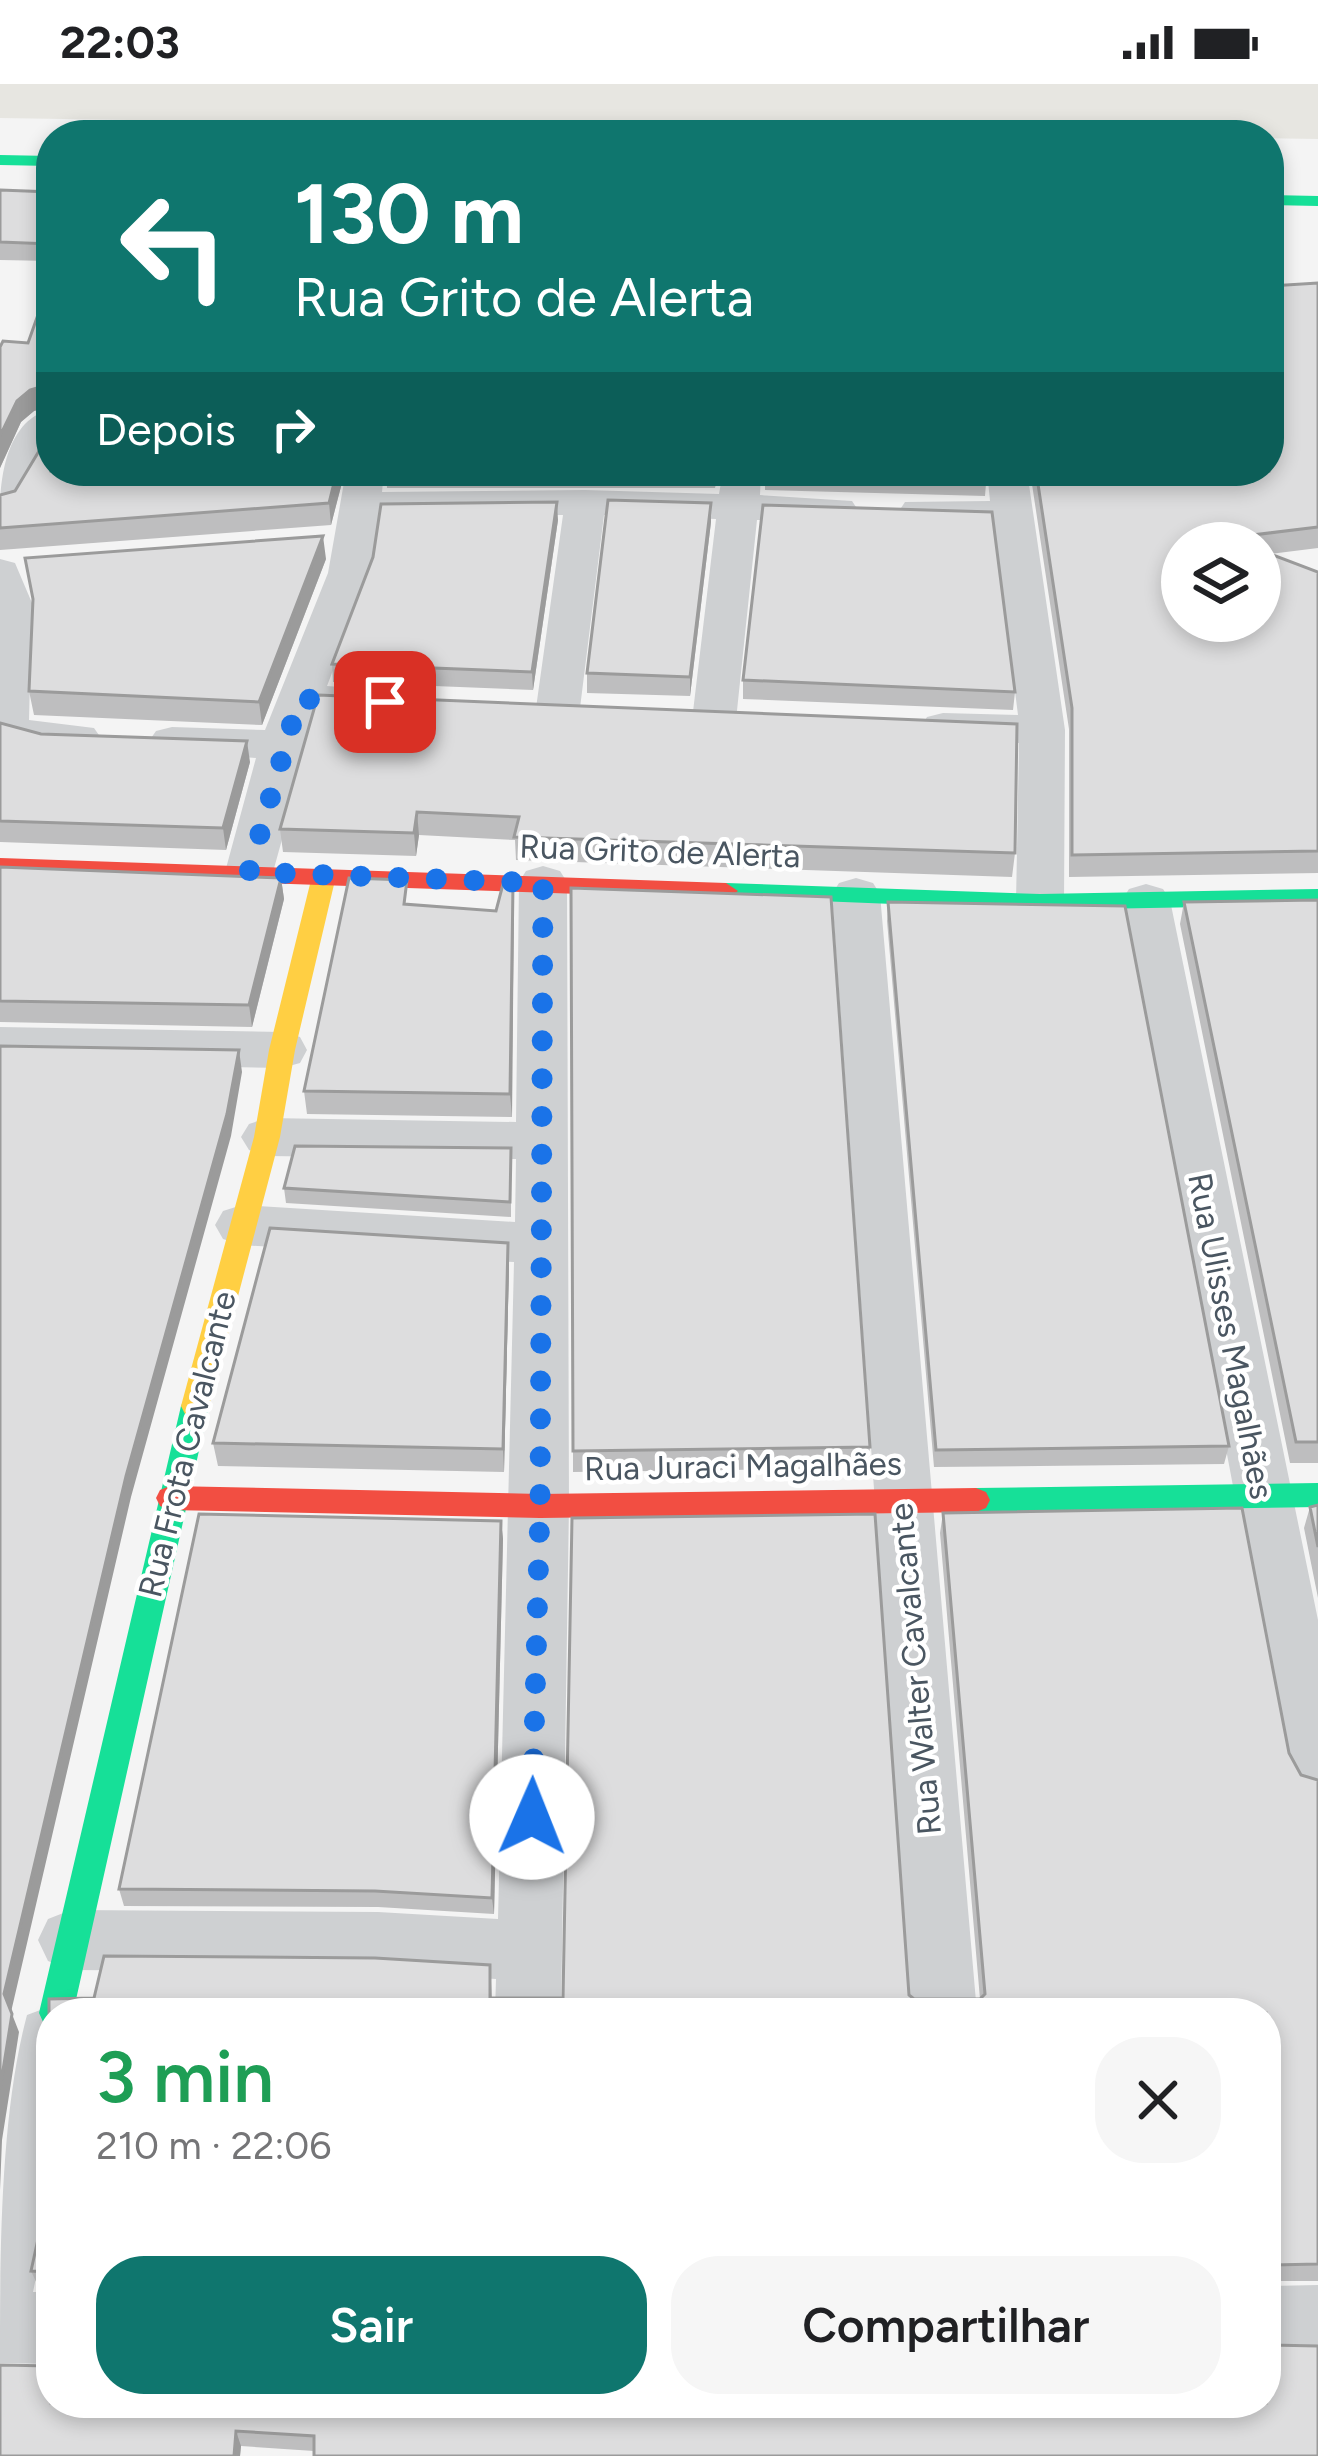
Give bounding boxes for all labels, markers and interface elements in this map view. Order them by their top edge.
text: 22:03 [60,15,180,69]
text: 130 m [294,163,524,264]
icon: left [96,168,252,324]
text: Rua Grito de Alerta [294,265,754,330]
icon: right [260,396,326,462]
text: Depois [96,402,236,456]
map controls [1161,522,1281,642]
button: layers [1161,522,1281,642]
pin [334,651,436,753]
icon: arrive [352,669,418,735]
street label: Rua Grito de Alerta [519,827,801,875]
street label: Rua Ulisses Magalhães [1180,1170,1282,1502]
street label: Rua Frota Cavalcante [130,1287,244,1601]
street label: Rua Juraci Magalhães [584,1444,902,1488]
street label: Rua Walter Cavalcante [881,1501,949,1837]
position arrow [469,1754,595,1880]
text: 3 min [96,2034,274,2120]
button: close [1095,2037,1221,2163]
text: 210 m · 22:06 [96,2122,331,2169]
button: Sair [96,2256,647,2394]
button: Compartilhar [671,2256,1221,2394]

